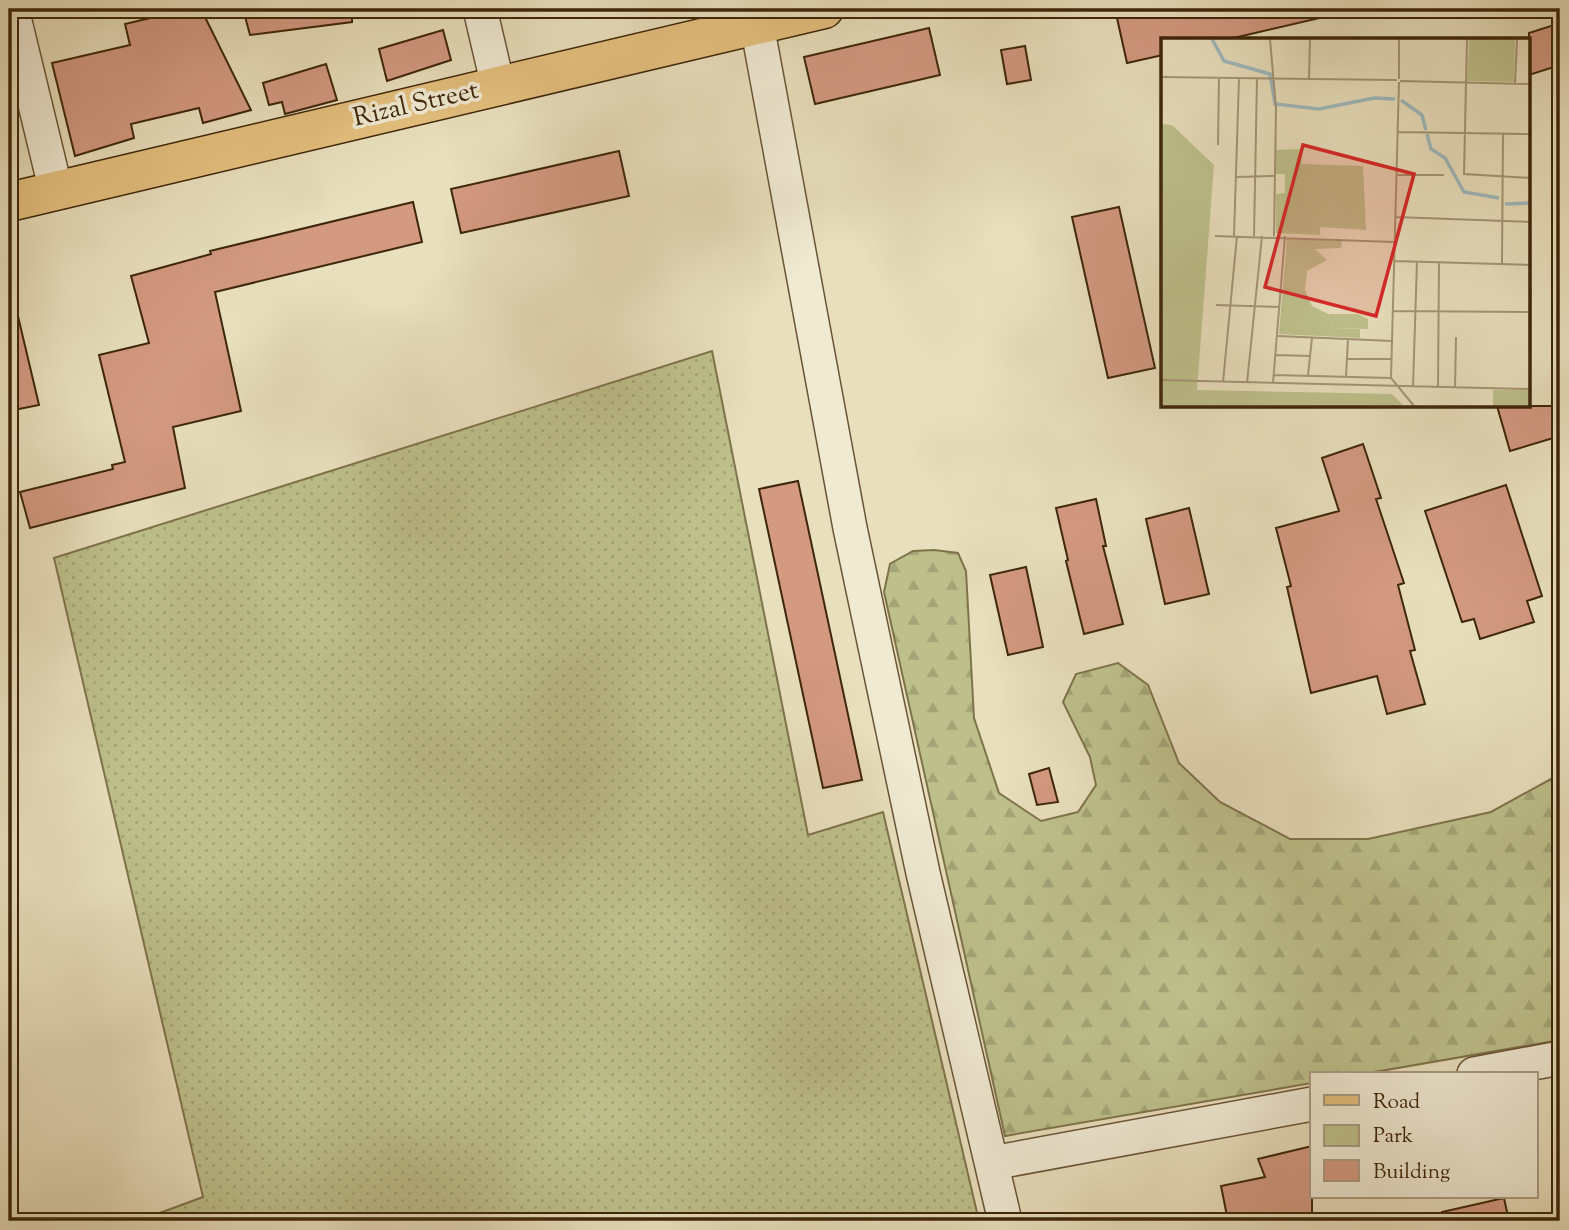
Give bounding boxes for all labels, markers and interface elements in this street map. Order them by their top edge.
inset map [1161,38,1530,408]
street label: Rizal Street [350,73,483,137]
legend [1310,1072,1538,1198]
text: Road [1373,1088,1420,1118]
text: Park [1373,1122,1414,1152]
text: Building [1373,1158,1450,1188]

